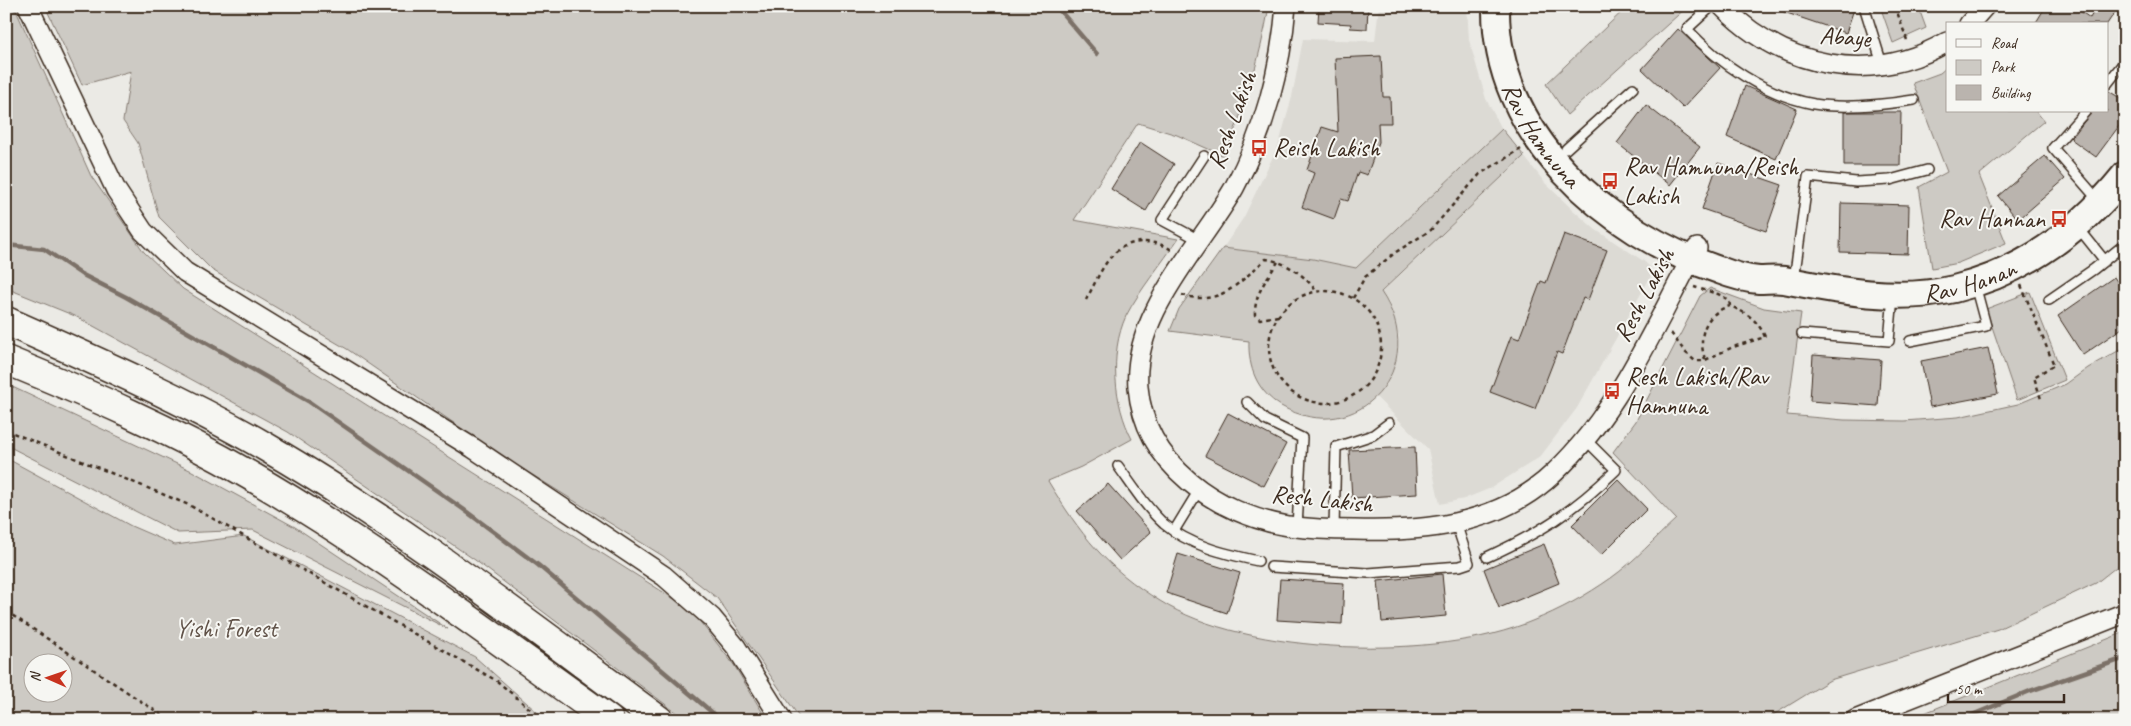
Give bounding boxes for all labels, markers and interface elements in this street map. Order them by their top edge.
street label: Abaye [1819,19,1873,55]
legend [1946,22,2108,112]
text: Road [1991,34,2018,53]
text: Park [1991,58,2016,77]
street label: Resh Lakish [1200,65,1265,173]
street label: Rav Hamnuna [1495,78,1588,196]
text: Building [1991,84,2031,103]
place label: Reish Lakish [1273,132,1381,164]
bus stop icon: Reish Lakish [1249,138,1269,158]
place label: Rav Hamnuna/Reish Lakish [1624,151,1800,212]
bus stop icon: Rav Hamnuna/Reish Lakish [1600,171,1620,191]
place label: Rav Hannan [1939,203,2046,235]
bus stop icon: Rav Hannan [2049,209,2069,229]
street label: Resh Lakish [1606,241,1683,347]
street label: Rav Hanan [1922,252,2023,310]
place label: Resh Lakish/Rav Hamnuna [1626,361,1770,422]
bus stop icon: Resh Lakish/Rav Hamnuna [1602,381,1622,401]
street label: Resh Lakish [1270,478,1376,520]
park label: Yishi Forest [175,613,279,645]
north arrow [22,654,72,704]
text: N [27,671,44,682]
scale bar [1948,671,2065,703]
text: 50 m [1956,680,1983,699]

